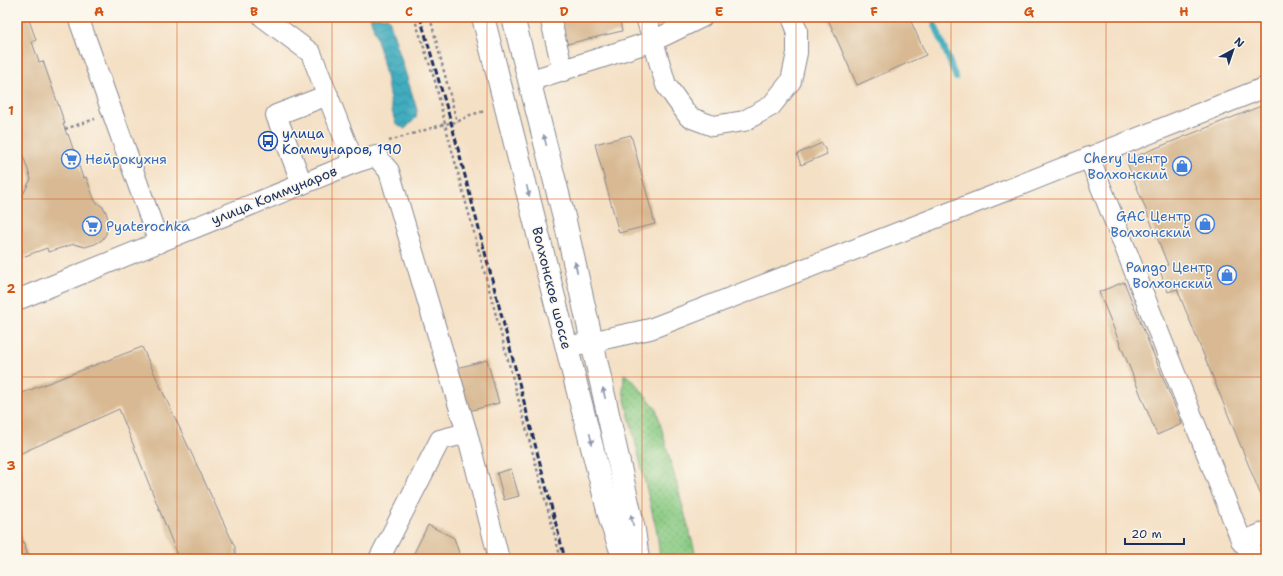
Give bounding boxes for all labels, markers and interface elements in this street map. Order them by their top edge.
text: A [94,3,104,20]
text: B [250,3,258,20]
text: C [405,3,413,20]
text: D [559,3,569,20]
text: E [715,3,724,20]
text: F [870,3,878,20]
text: G [1024,3,1035,20]
text: H [1179,3,1189,20]
north arrow [1213,30,1253,70]
text: N [1231,34,1247,51]
text: 1 [8,102,14,119]
place label: улица Коммунаров, 190 [282,124,402,158]
bus stop icon: улица Коммунаров, 190 [257,130,279,152]
one-way arrow [541,134,547,147]
supermarket icon: Нейрокухня [60,148,82,170]
place label: Chery Центр Волхонский [1083,149,1168,183]
place label: Нейрокухня [85,150,167,168]
shop icon: Chery Центр Волхонский [1171,155,1193,177]
street label: улица Коммунаров [208,162,340,228]
one-way arrow [525,185,531,198]
place label: GAC Центр Волхонский [1111,207,1191,241]
shop icon: GAC Центр Волхонский [1194,213,1216,235]
supermarket icon: Pyaterochka [81,215,103,237]
place label: Pyaterochka [106,217,190,235]
street label: Волхонское шоссе [528,225,576,351]
place label: Pango Центр Волхонский [1126,258,1213,292]
one-way arrow [572,260,578,273]
shop icon: Pango Центр Волхонский [1216,264,1238,286]
text: 2 [6,280,16,297]
one-way arrow [601,387,607,400]
one-way arrow [588,433,594,446]
text: 3 [6,457,16,474]
one-way arrow [628,514,634,527]
scale bar [1125,520,1184,546]
text: 20 m [1131,526,1162,542]

